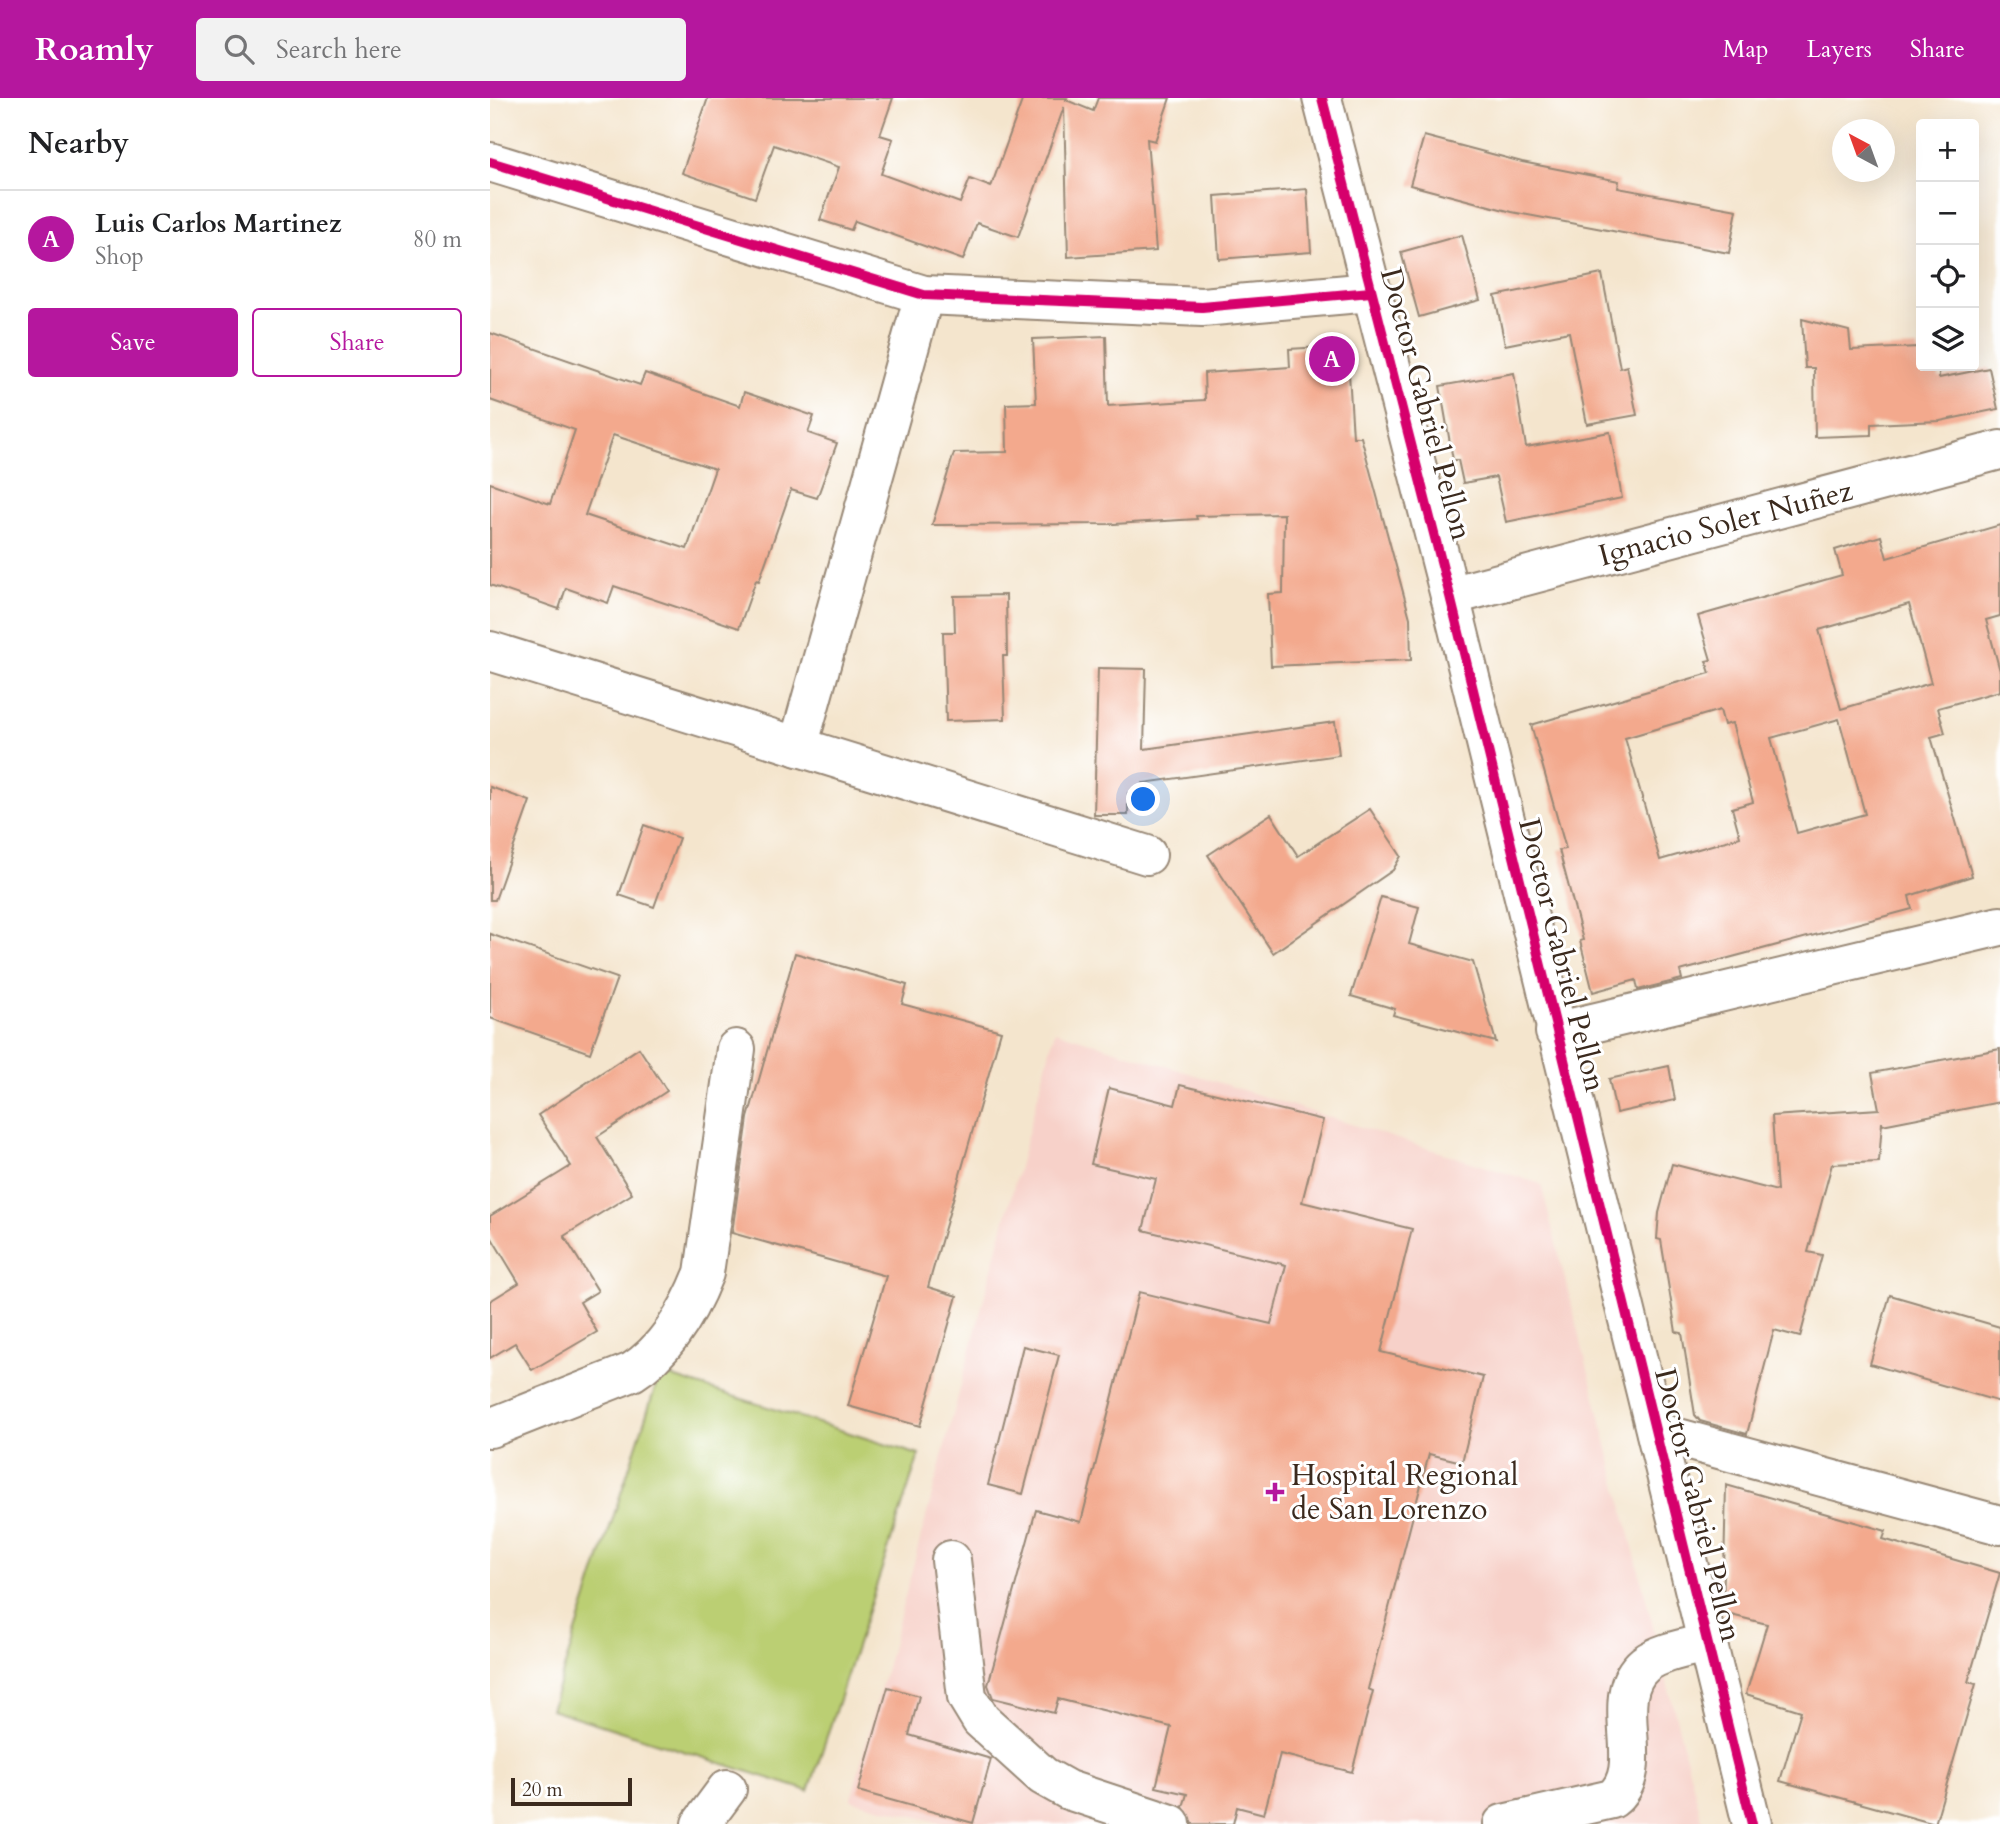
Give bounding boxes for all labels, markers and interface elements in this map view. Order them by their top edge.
search box [196,18,686,81]
text: Roamly [35,27,154,72]
icon: search [220,30,258,68]
text: Search here [276,32,402,67]
text: Map [1723,33,1769,66]
text: Layers [1807,33,1872,66]
text: Share [1910,33,1965,66]
north arrow [1832,119,1895,182]
map controls [1916,119,1979,371]
button: + [1916,119,1979,182]
text: Nearby [28,123,129,164]
button: − [1916,182,1979,245]
text: Luis Carlos Martinez [95,206,342,241]
text: A [42,224,60,255]
text: 80 m [413,224,462,255]
text: Shop [95,241,144,272]
button: locate [1916,245,1979,308]
street label: Doctor Gabriel Pellon [1370,263,1482,545]
button: Save [28,308,238,377]
button: Share [252,308,462,377]
button: layers [1916,308,1979,371]
pin: A [1309,333,1355,385]
street label: Ignacio Soler Nuñez [1594,469,1858,576]
your location [1126,782,1160,816]
street label: Doctor Gabriel Pellon [1508,814,1616,1096]
street label: Doctor Gabriel Pellon [1644,1364,1752,1646]
place label: Hospital Regional de San Lorenzo [1291,1455,1519,1530]
marker: Hospital Regional de San Lorenzo [1265,1482,1285,1502]
scale bar [511,1775,632,1807]
text: 20 m [522,1777,563,1803]

